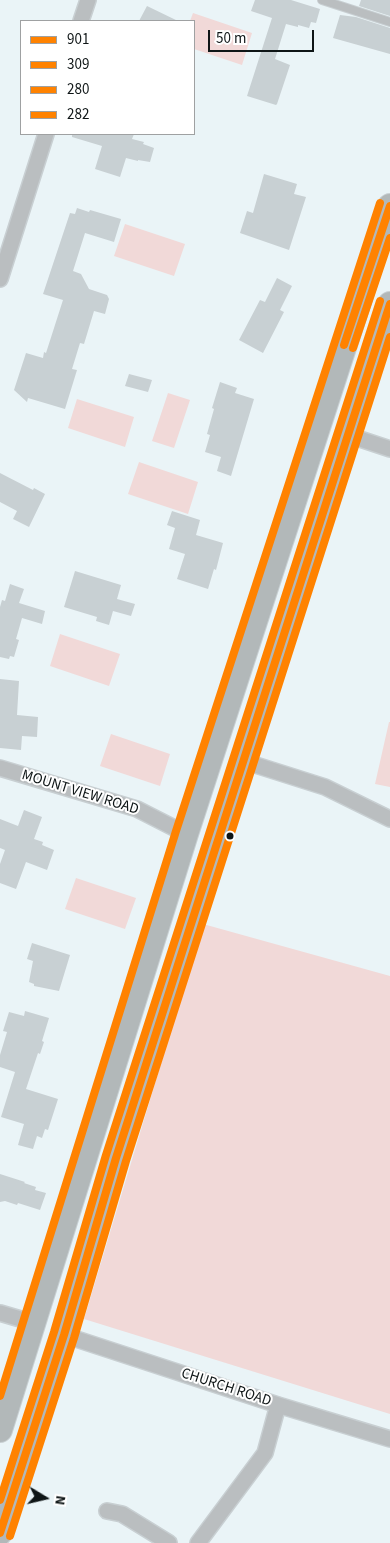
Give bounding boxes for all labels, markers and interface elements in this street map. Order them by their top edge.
legend [20,20,195,135]
scale bar [210,20,316,52]
text: 50 m [216,28,246,49]
text: 901 [67,29,89,50]
text: 309 [67,54,89,75]
text: 280 [67,79,89,100]
text: 282 [67,104,89,125]
street label: MOUNT VIEW ROAD [19,767,141,819]
unlabelled marker [225,831,235,841]
street label: CHURCH ROAD [179,1365,273,1411]
north arrow [20,1473,70,1523]
text: N [49,1494,70,1507]

